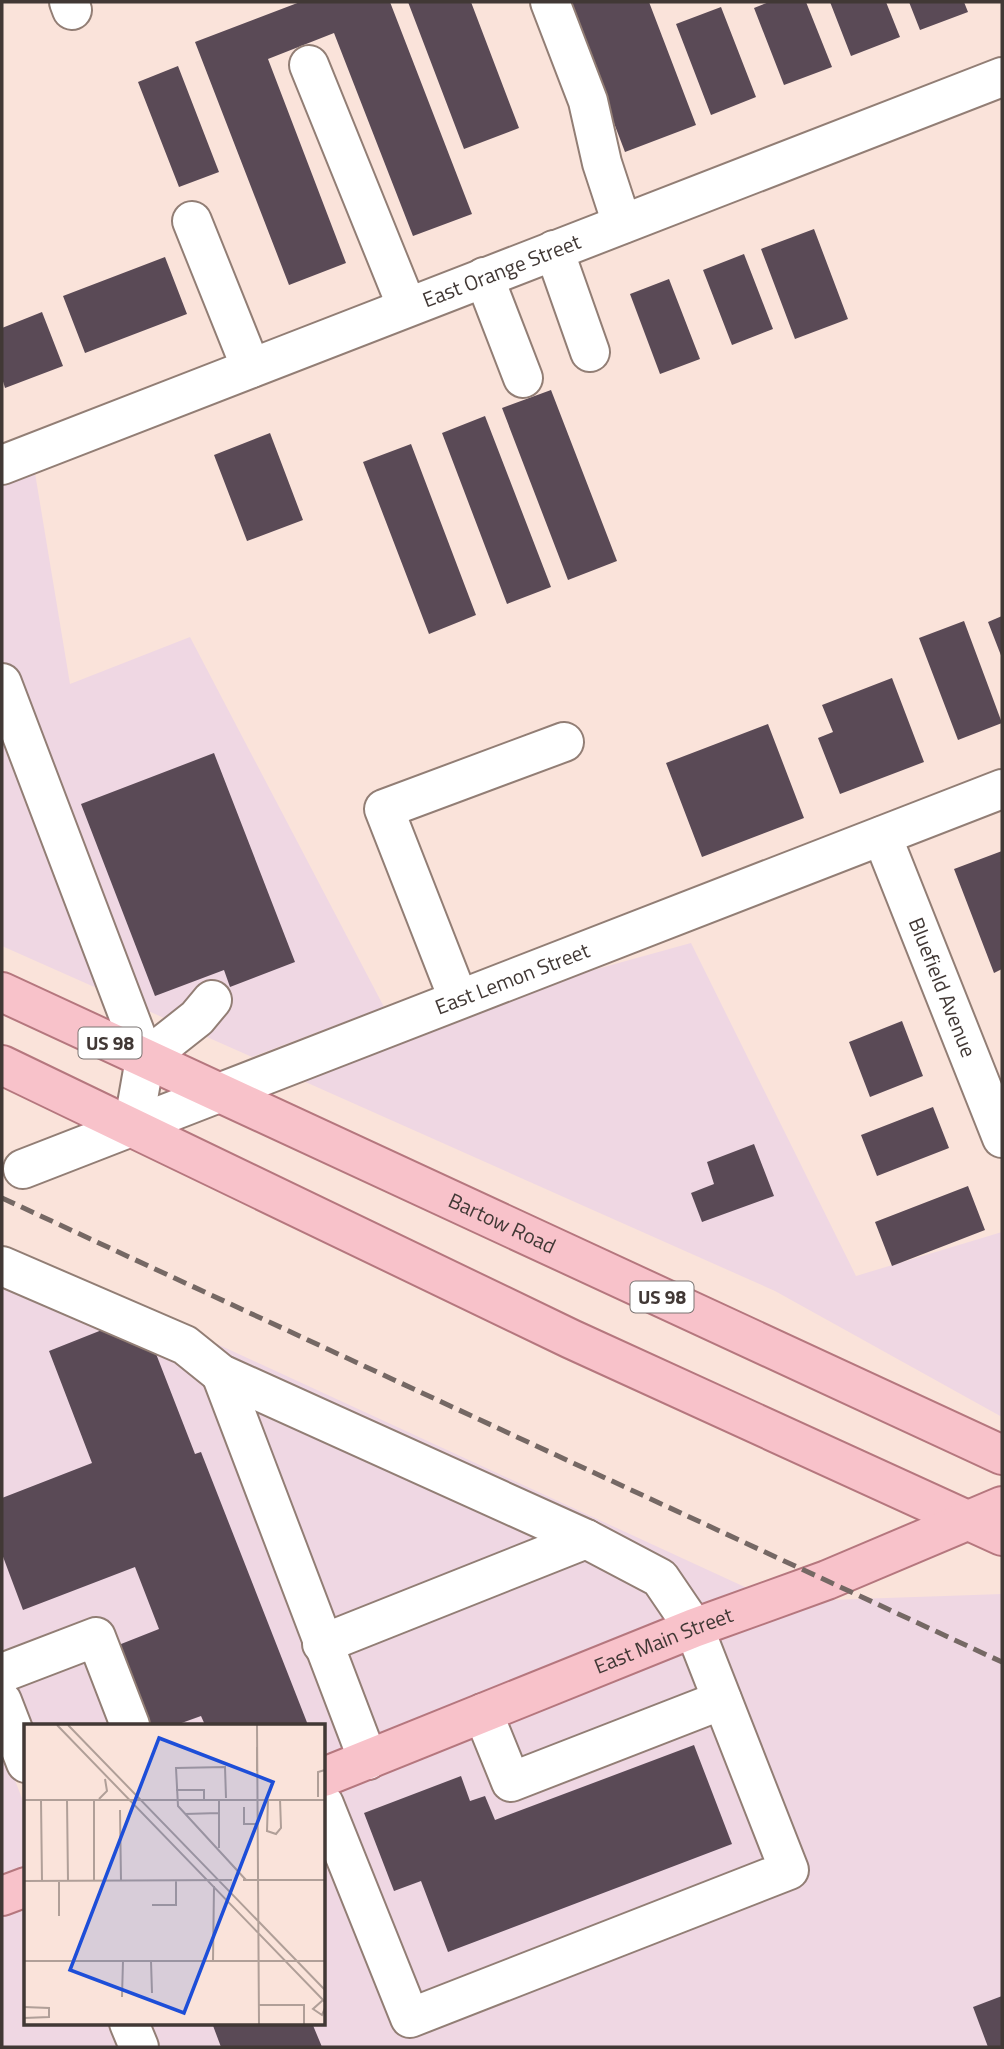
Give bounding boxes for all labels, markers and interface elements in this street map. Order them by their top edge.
street label: East Orange Street [418,225,586,315]
street label: Bluefield Avenue [901,912,985,1062]
street label: East Lemon Street [430,933,595,1023]
road number: US 98 [78,1028,142,1058]
street label: Bartow Road [443,1184,561,1261]
road number: US 98 [630,1282,694,1312]
street label: East Main Street [589,1598,738,1682]
inset map [24,1724,326,2024]

